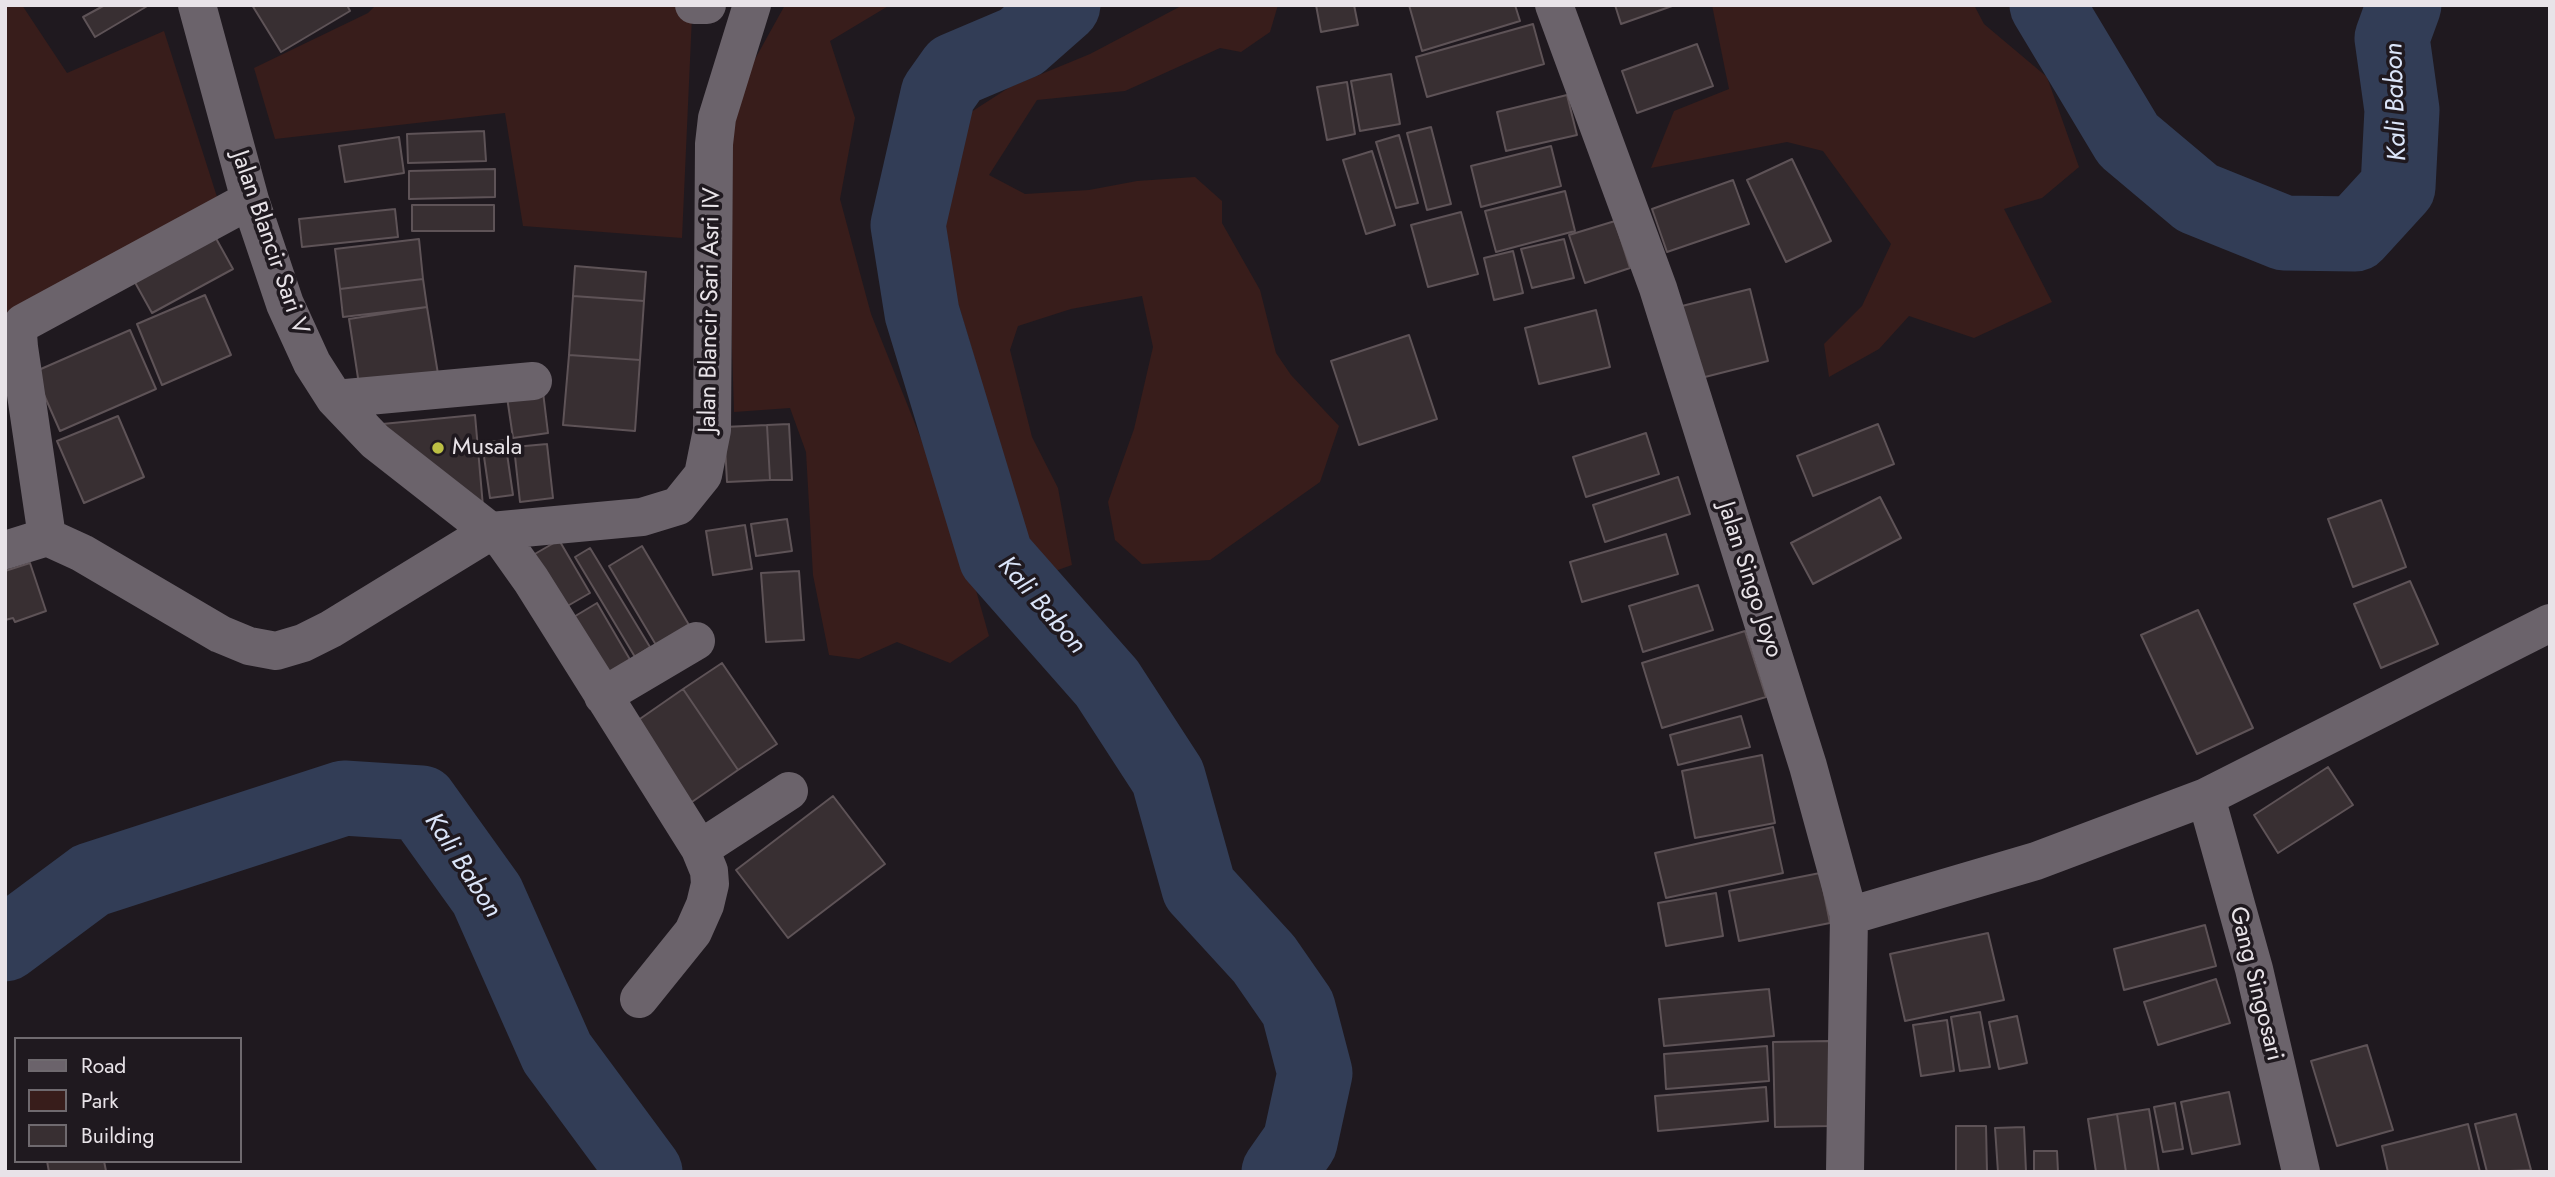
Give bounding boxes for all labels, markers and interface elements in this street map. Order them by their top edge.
water label: Kali Babon [2379,42,2415,162]
street label: Jalan Blancir Sari V [224,147,314,339]
street label: Jalan Blancir Sari Asri IV [694,187,728,433]
place label: Musala [452,434,522,462]
marker: Musala [430,440,446,456]
street label: Jalan Singo Joyo [1710,499,1788,661]
water label: Kali Babon [990,551,1092,661]
water label: Kali Babon [417,808,507,924]
street label: Gang Singosari [2222,904,2288,1064]
legend [14,1037,242,1163]
text: Road [81,1051,126,1081]
text: Park [81,1086,118,1116]
text: Building [81,1121,154,1151]

